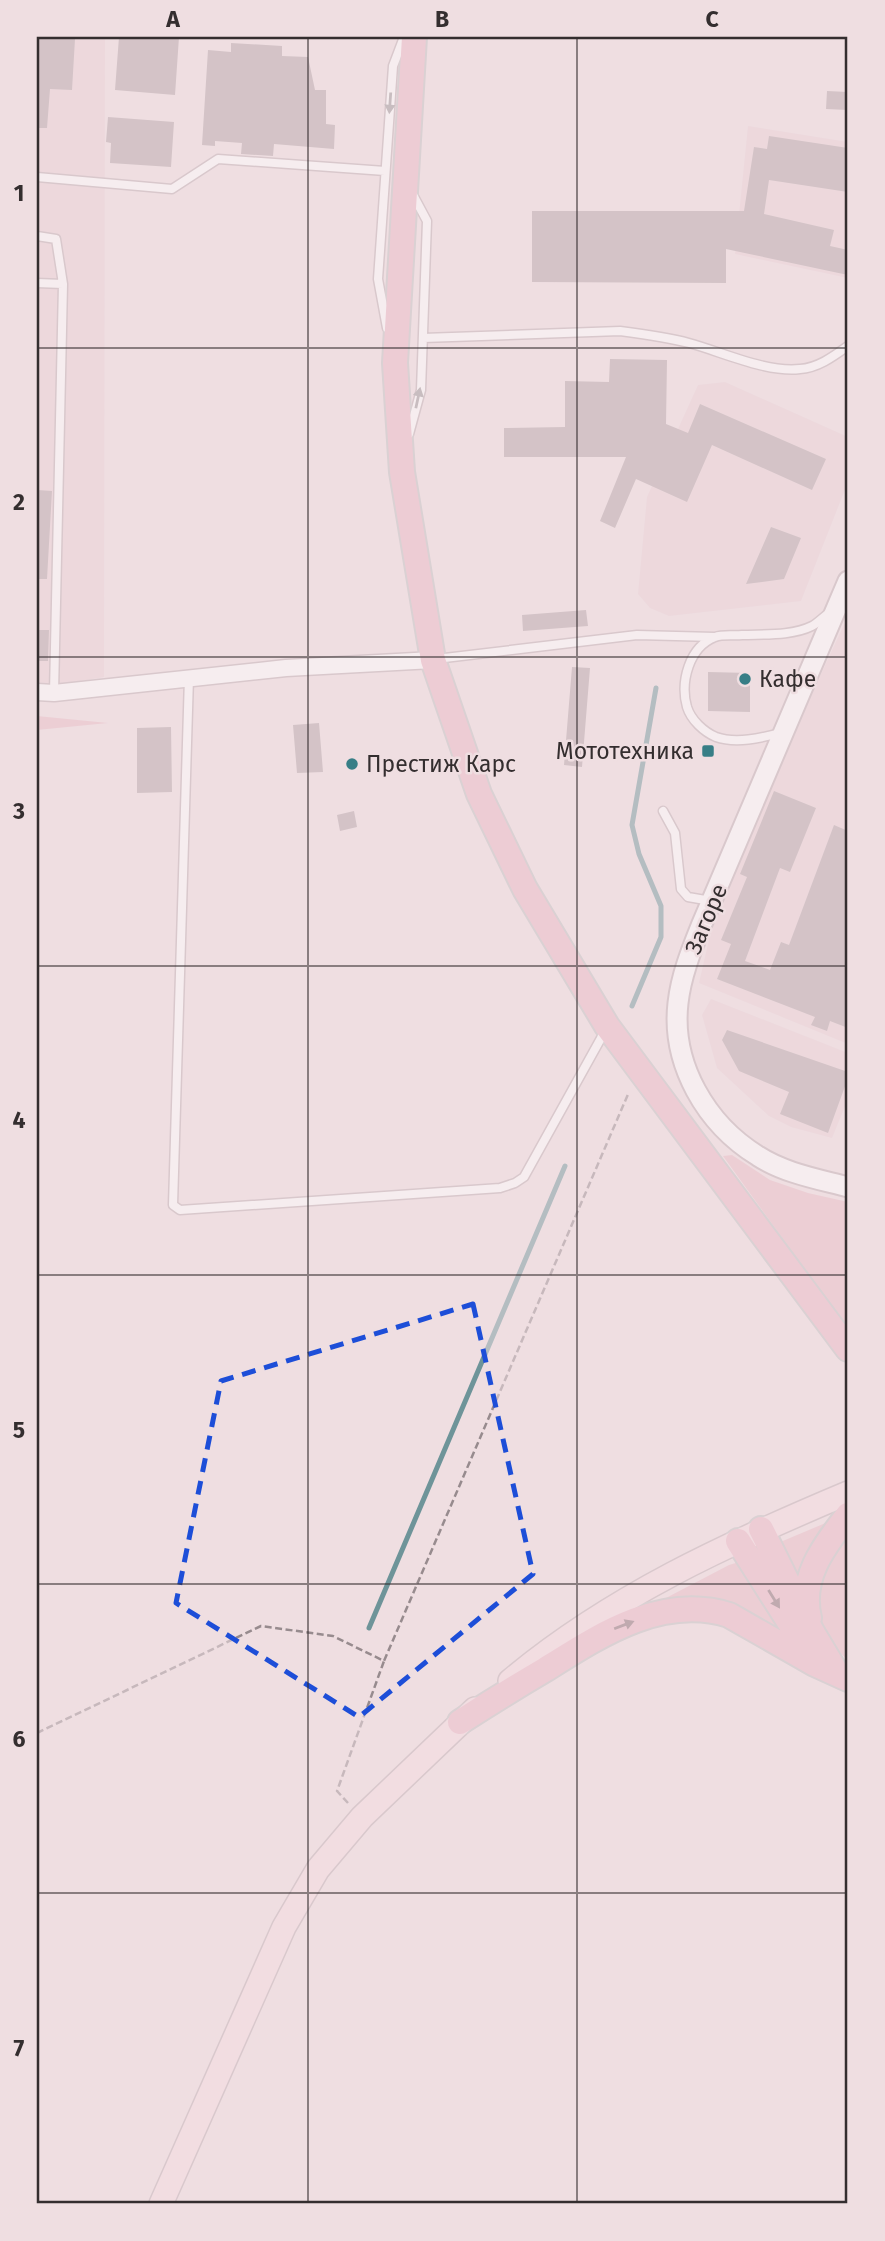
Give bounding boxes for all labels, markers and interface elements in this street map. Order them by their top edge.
text: A [165,5,180,33]
text: B [435,5,449,33]
text: C [705,5,719,33]
one-way arrow [384,92,395,114]
text: 1 [14,179,24,207]
one-way arrow [413,387,424,409]
text: 2 [13,488,25,516]
place label: Кафе [759,665,816,693]
marker: Кафе [737,671,753,687]
place label: Мототехника [556,737,694,765]
marker: Мототехника [700,743,716,759]
place label: Престиж Карс [366,750,516,778]
marker: Престиж Карс [344,756,360,772]
text: 3 [12,797,25,825]
street label: Загоре [679,880,733,958]
text: 4 [13,1106,26,1134]
text: 5 [13,1416,25,1444]
one-way arrow [768,1589,781,1608]
one-way arrow [613,1620,634,1631]
text: 6 [13,1725,26,1753]
text: 7 [14,2034,25,2062]

